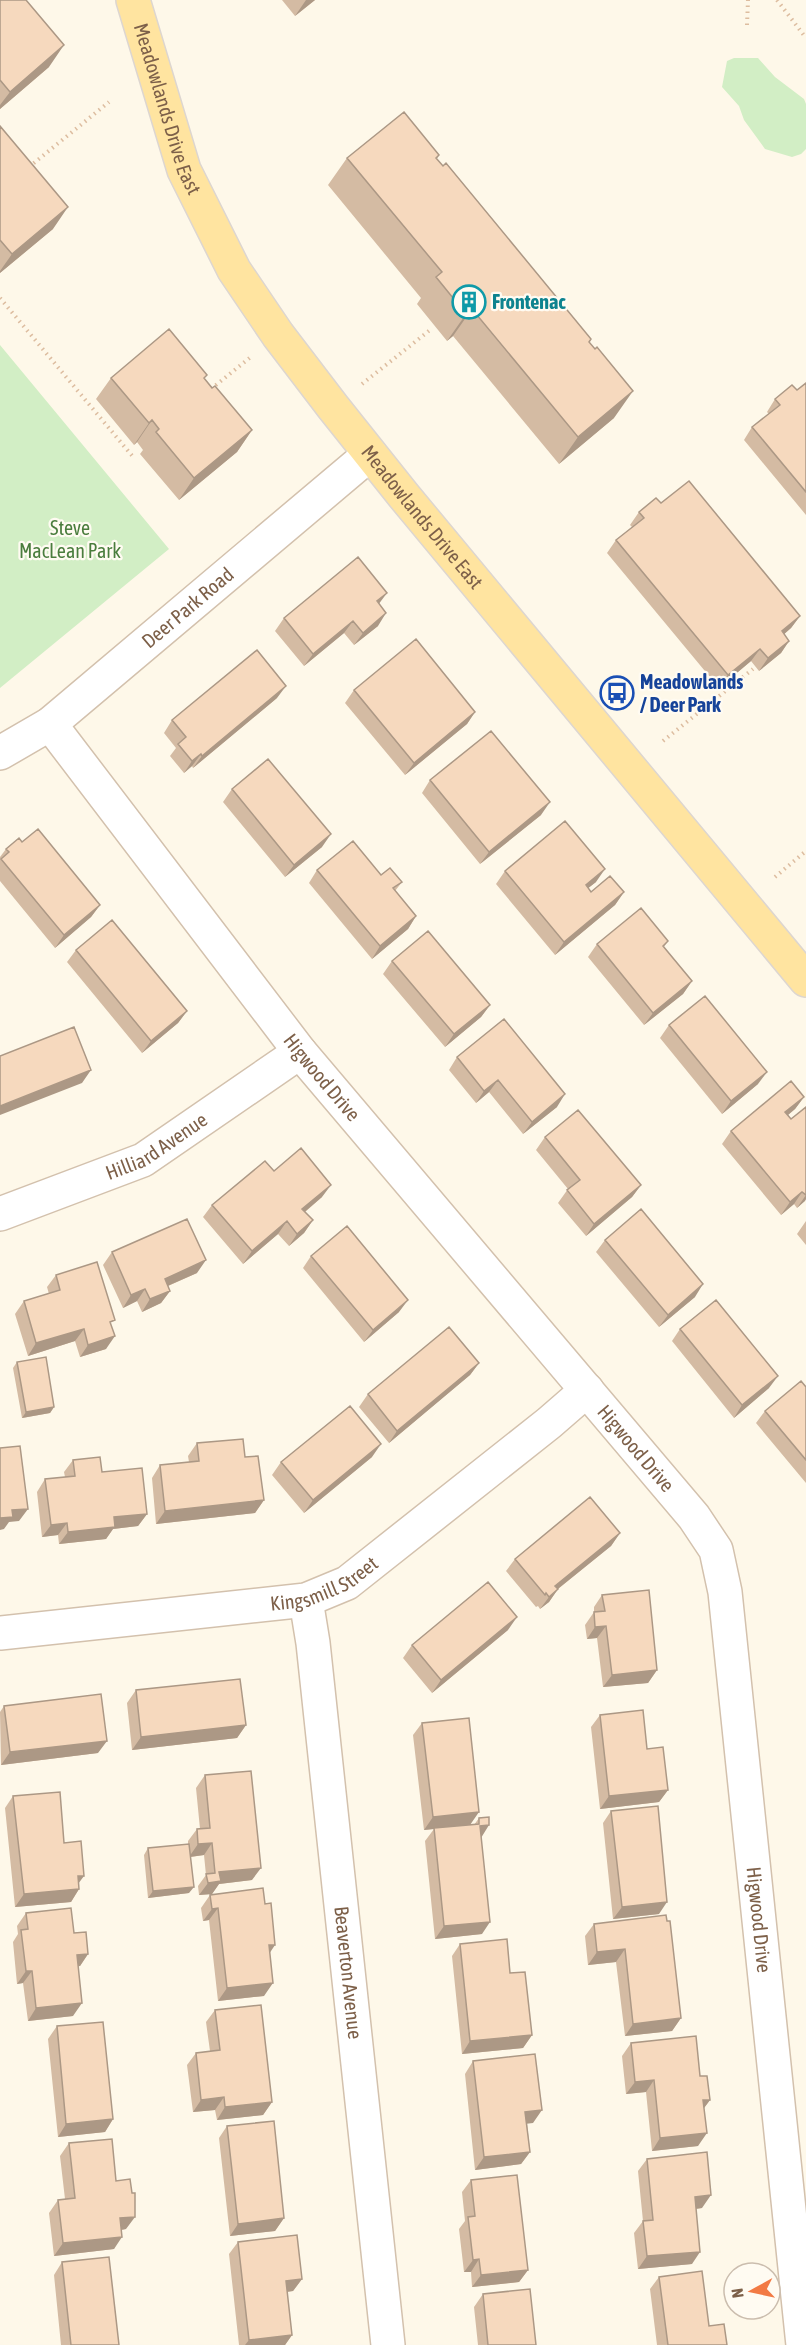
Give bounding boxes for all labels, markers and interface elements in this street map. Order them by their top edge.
street label: Meadowlands Drive East [130,20,206,198]
building icon: Frontenac [451,284,487,320]
place label: Frontenac [492,290,566,313]
street label: Meadowlands Drive East [357,441,488,593]
park label: Steve MacLean Park [19,516,121,562]
street label: Deer Park Road [137,562,238,652]
place label: Meadowlands / Deer Park [640,670,743,716]
bus stop icon: Meadowlands / Deer Park [599,675,635,711]
street label: Higwood Drive [279,1029,365,1125]
street label: Hilliard Avenue [102,1107,211,1184]
street label: Higwood Drive [593,1400,679,1496]
street label: Kingsmill Street [269,1551,382,1615]
street label: Higwood Drive [743,1866,776,1974]
street label: Beaverton Avenue [330,1905,367,2040]
north arrow [722,2261,782,2321]
text: N [728,2287,747,2299]

